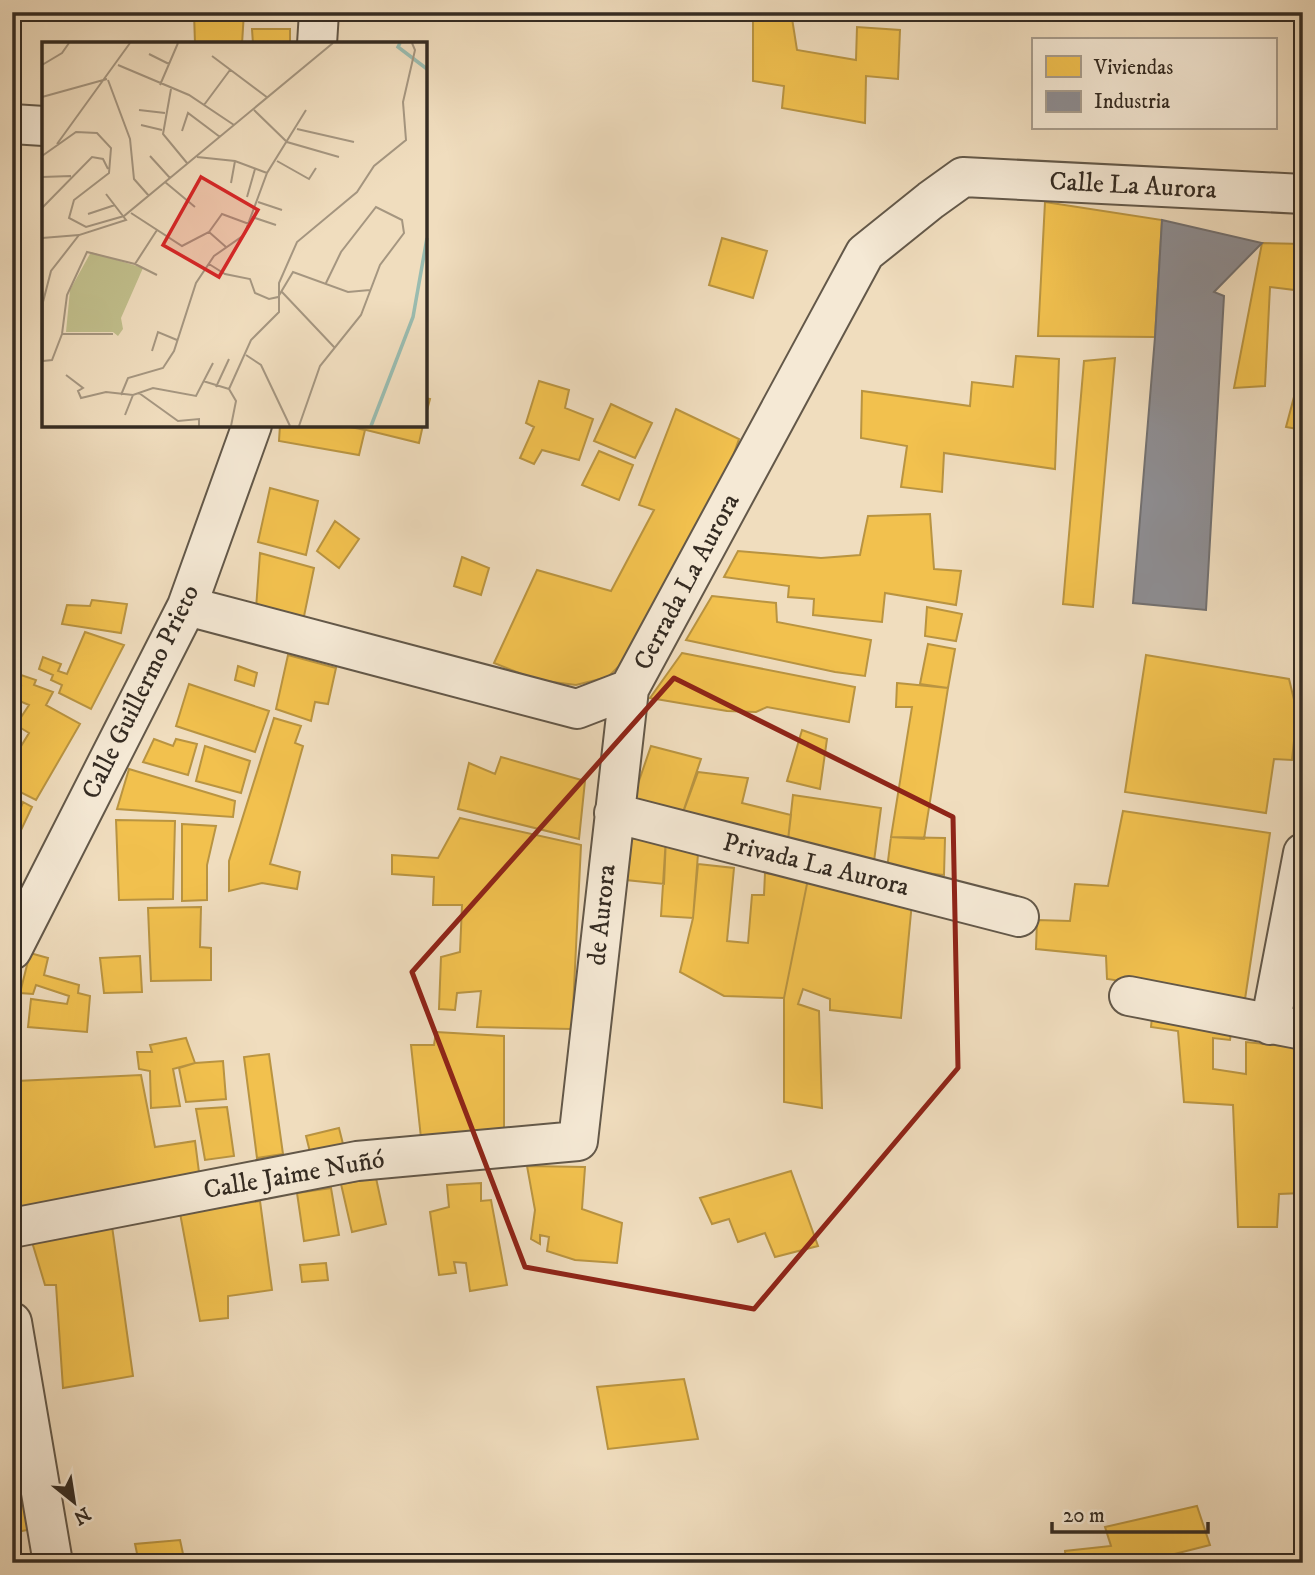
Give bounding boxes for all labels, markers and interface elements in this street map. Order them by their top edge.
legend [1032,38,1276,130]
inset map [42,42,427,427]
text: Viviendas [1093,55,1173,81]
text: Industria [1094,89,1170,115]
street label: Calle La Aurora [1048,165,1218,207]
street label: Cerrada La Aurora [627,488,747,676]
street label: Calle Guillermo Prieto [75,579,207,805]
street label: Privada La Aurora [719,826,913,904]
street label: de Aurora [580,863,624,967]
street label: Calle Jaime Nuñó [201,1143,387,1207]
north arrow [38,1466,108,1536]
scale bar [1052,1491,1208,1535]
text: N [69,1502,94,1529]
text: 20 m [1063,1503,1105,1529]

